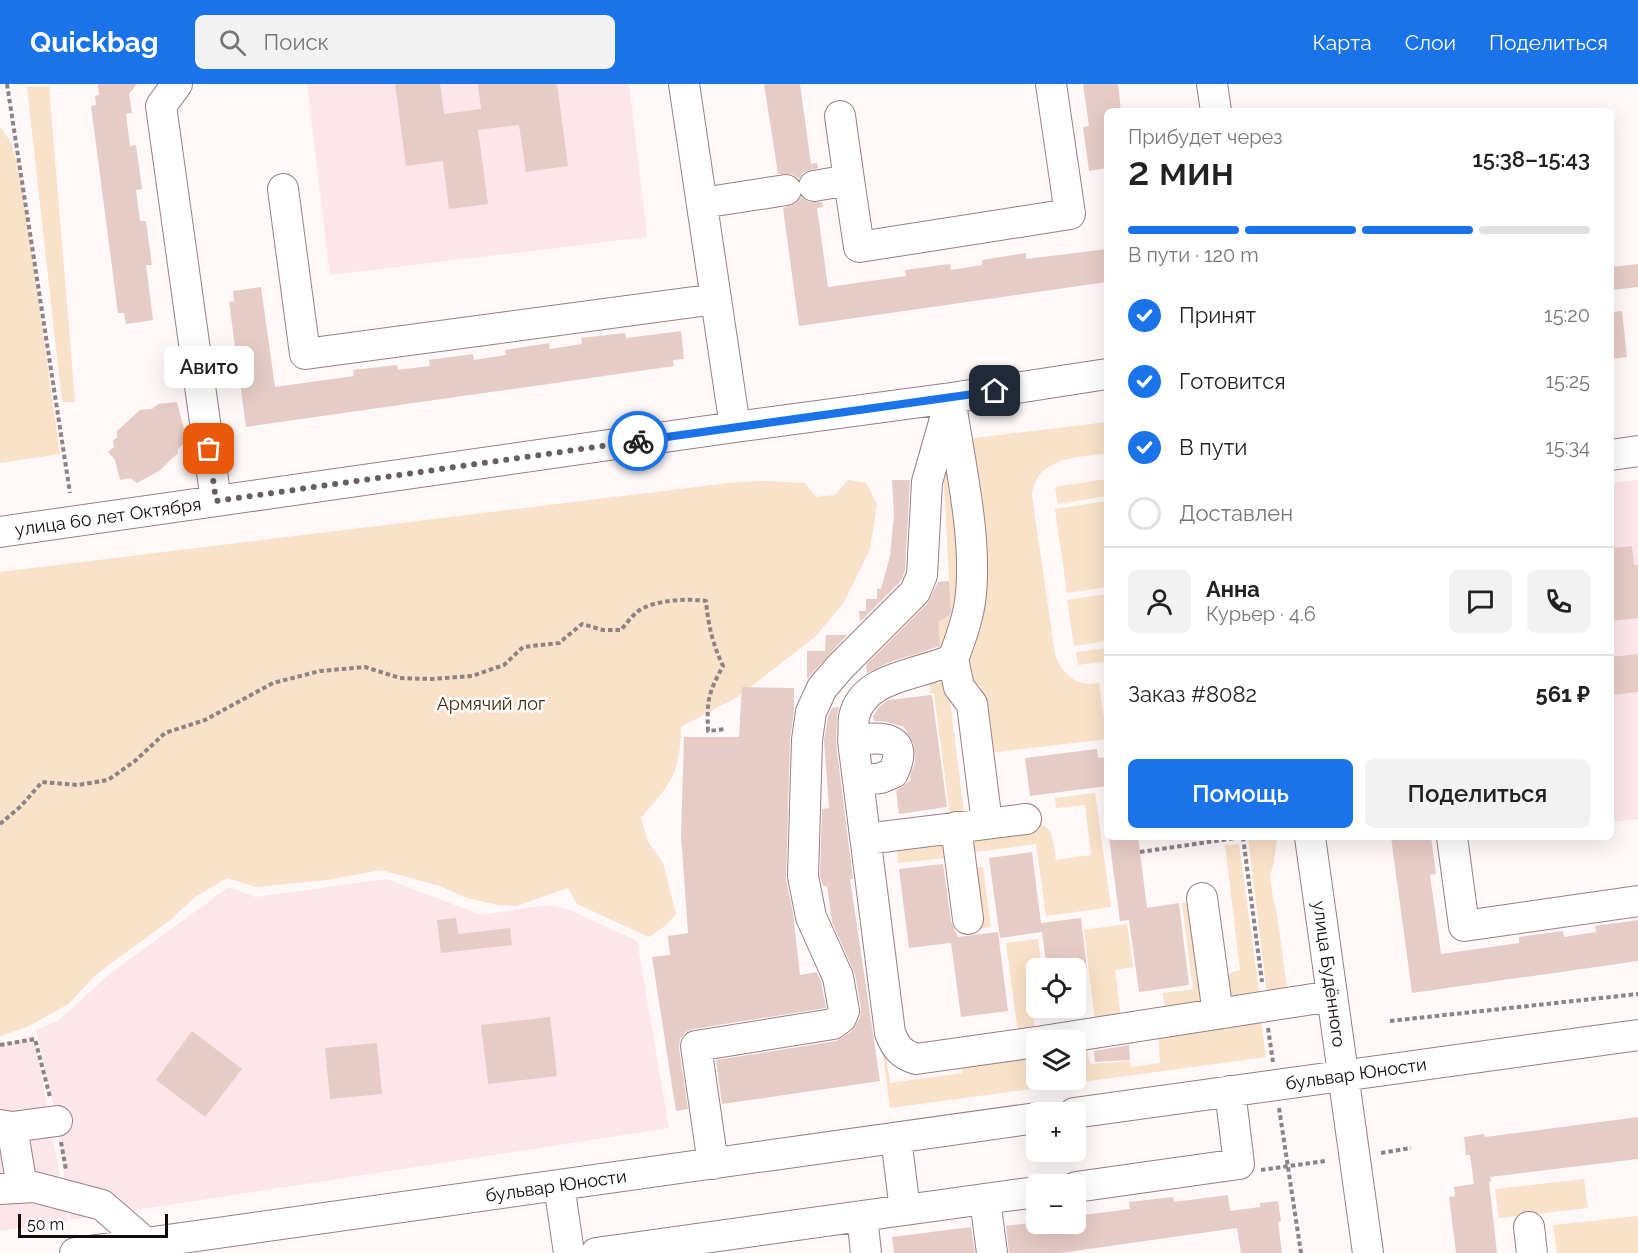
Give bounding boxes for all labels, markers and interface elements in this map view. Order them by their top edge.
search box [195,15,615,69]
text: Quickbag [30,26,159,59]
icon: search [216,26,249,59]
text: Поиск [264,29,329,55]
text: Карта [1313,30,1372,55]
text: Слои [1405,30,1456,55]
text: Поделиться [1489,30,1608,55]
text: Прибудет через [1128,125,1282,149]
text: 15:38–15:43 [1472,146,1590,172]
text: 2 мин [1128,148,1234,194]
text: В пути · 120 m [1128,243,1259,267]
icon: check [1128,299,1161,332]
text: Принят [1179,302,1256,328]
text: 15:20 [1544,303,1590,327]
callout: Авито [164,347,254,389]
text: Авито [180,355,238,379]
pin [969,365,1020,416]
icon: check [1128,365,1161,398]
text: Готовится [1179,368,1286,394]
text: 15:25 [1545,369,1590,393]
icon: home [978,374,1011,407]
courier [608,411,668,471]
pin [183,423,234,474]
icon: bike [622,425,655,458]
icon: check [1128,431,1161,464]
icon: bag [192,432,225,465]
text: В пути [1179,434,1247,460]
text: 15:34 [1545,435,1590,459]
street label: улица 60 лет Октября [13,493,202,540]
text: Доставлен [1179,500,1293,526]
button: person [1128,570,1191,633]
button: chat [1449,570,1512,633]
button: phone [1527,570,1590,633]
text: Анна [1206,576,1260,602]
text: Курьер · 4.6 [1206,602,1316,626]
text: Заказ #8082 [1128,681,1257,707]
text: 561 ₽ [1536,681,1590,707]
park label: Армячий лог [437,693,545,714]
button: Помощь [1128,759,1353,828]
button: Поделиться [1365,759,1590,828]
street label: улица Будённого [1309,899,1350,1049]
map controls [1026,958,1086,1234]
button: locate [1026,958,1086,1018]
button: layers [1026,1030,1086,1090]
street label: бульвар Юности [1284,1053,1428,1094]
button: + [1026,1102,1086,1162]
street label: бульвар Юности [484,1165,628,1206]
button: − [1026,1174,1086,1234]
scale bar [18,1211,168,1238]
text: 50 m [27,1215,64,1234]

